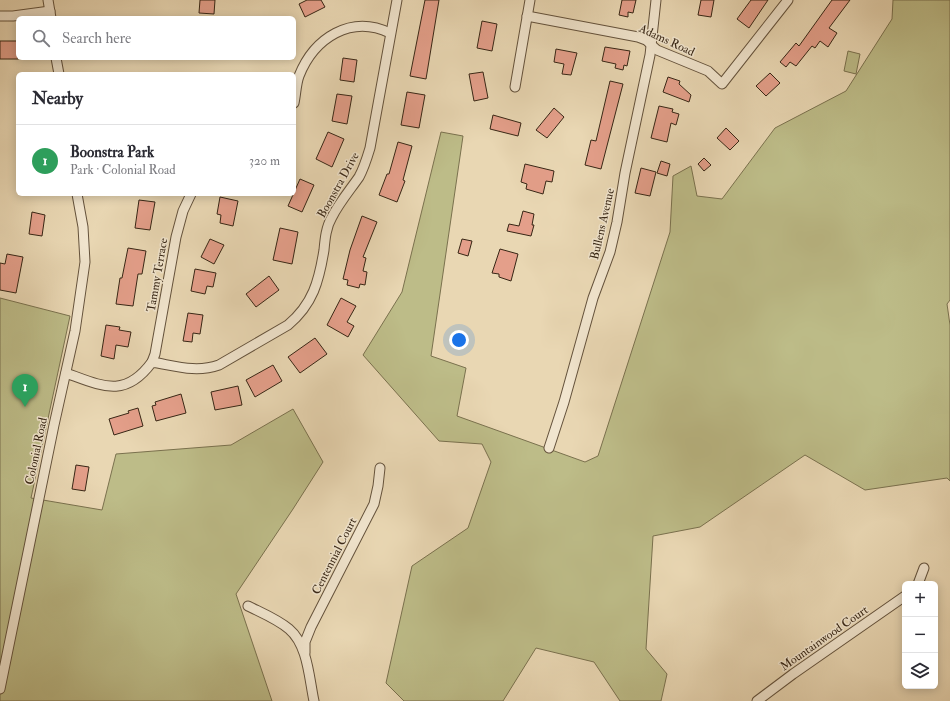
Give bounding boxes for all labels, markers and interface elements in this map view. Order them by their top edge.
search box [16,16,296,60]
street label: Adams Road [636,21,697,60]
icon: search [30,27,52,49]
text: Search here [62,29,131,48]
text: Nearby [32,88,83,109]
text: Boonstra Park [70,143,154,162]
street label: Boonstra Drive [314,150,363,221]
text: 1 [43,153,47,169]
text: 320 m [249,153,280,169]
text: Park · Colonial Road [70,162,176,178]
street label: Bullens Avenue [587,187,618,261]
street label: Tammy Terrace [144,237,171,313]
your location [449,330,469,350]
pin: 1 [12,374,38,407]
street label: Colonial Road [22,416,51,486]
street label: Centennial Court [309,515,360,597]
map controls [902,581,938,689]
button: + [902,581,938,617]
street label: Mountainwood Court [777,602,871,674]
button: − [902,617,938,653]
button: layers [902,653,938,689]

